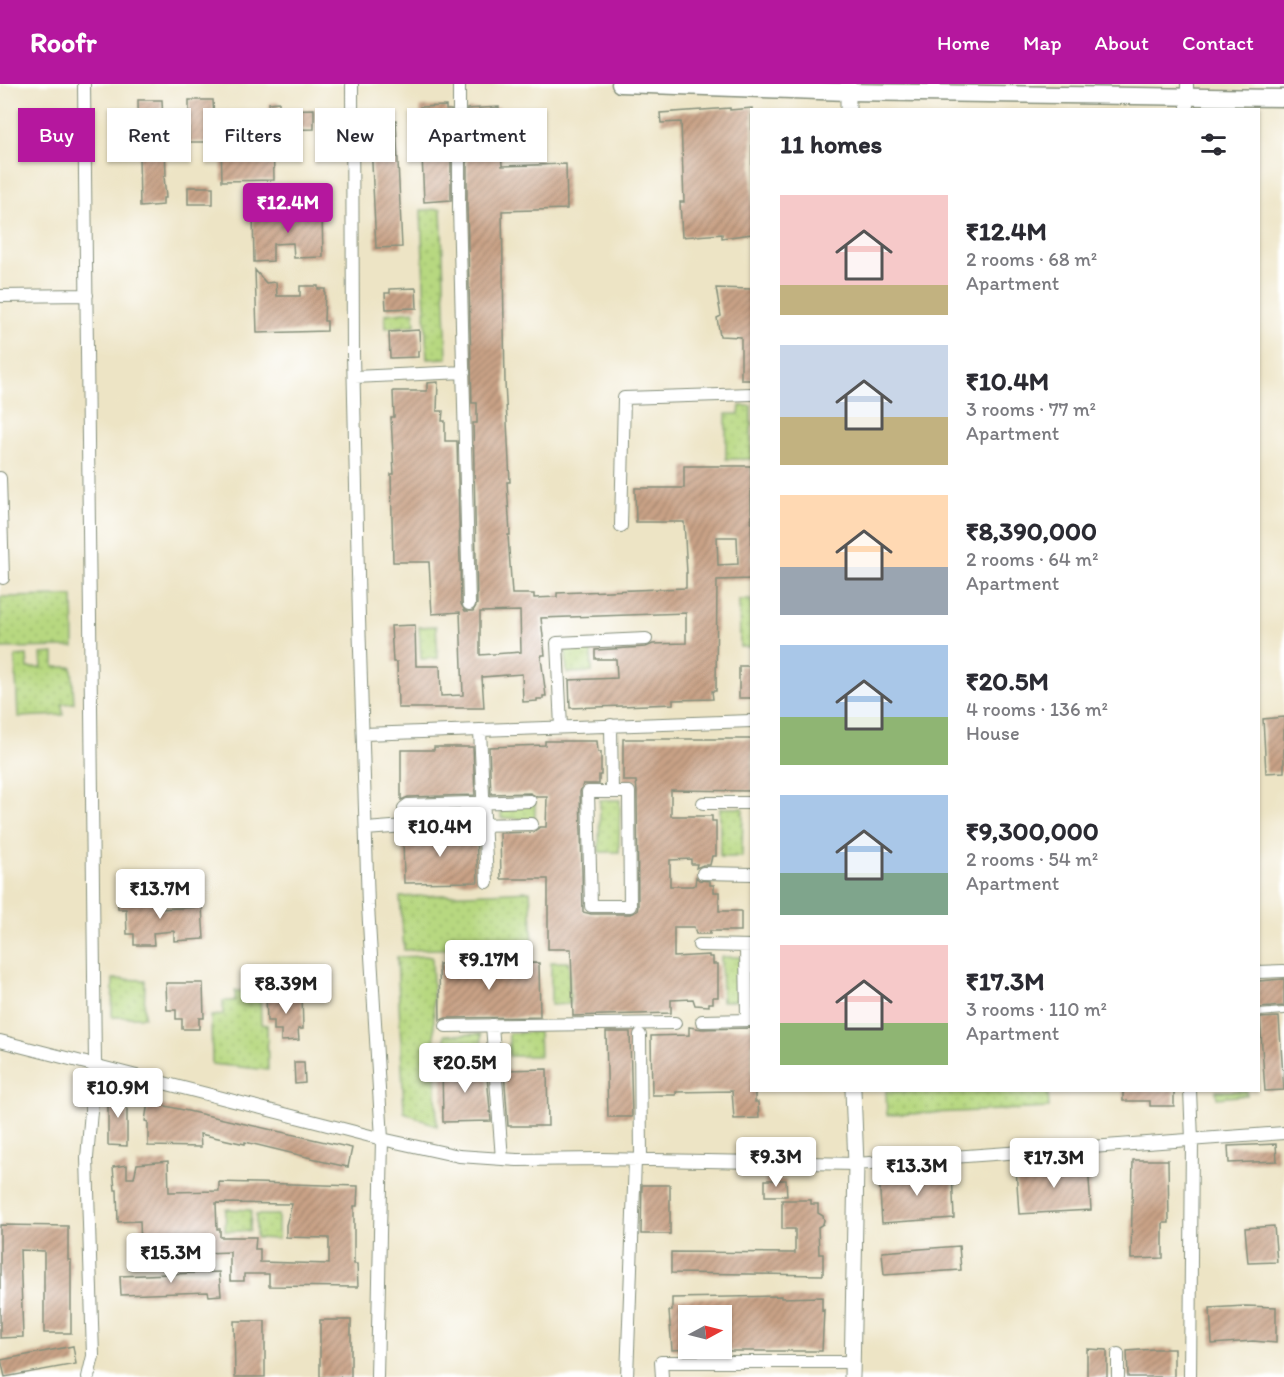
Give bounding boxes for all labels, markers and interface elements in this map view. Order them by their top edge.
text: Roofr [30,25,96,59]
text: Home [937,30,990,55]
text: Map [1023,30,1062,55]
text: About [1095,30,1149,55]
text: Contact [1182,30,1254,55]
chip: Buy [18,108,95,162]
chip: Rent [107,108,191,162]
chip: Filters [203,108,303,162]
chip: New [315,108,395,162]
chip: Apartment [407,108,547,162]
text: 11 homes [780,128,882,160]
icon: filters [1197,128,1230,161]
pin: ₹12.4M [239,183,337,234]
text: ₹12.4M [257,190,319,214]
text: ₹12.4M [966,215,1047,247]
icon: home [828,219,900,291]
text: 2 rooms · 68 m² [966,247,1097,271]
text: Apartment [966,271,1059,295]
text: ₹10.4M [966,365,1049,397]
icon: home [828,369,900,441]
text: 3 rooms · 77 m² [966,397,1096,421]
text: Apartment [966,421,1059,445]
text: ₹8,390,000 [966,515,1097,547]
icon: home [828,519,900,591]
text: 2 rooms · 64 m² [966,547,1098,571]
text: Apartment [966,571,1059,595]
text: ₹20.5M [966,665,1049,697]
icon: home [828,669,900,741]
text: 4 rooms · 136 m² [966,697,1108,721]
text: House [966,721,1020,745]
pin: ₹10.4M [391,807,489,858]
text: ₹10.4M [408,814,472,838]
text: ₹9,300,000 [966,815,1099,847]
icon: home [828,819,900,891]
text: 2 rooms · 54 m² [966,847,1098,871]
pin: ₹13.7M [111,869,209,920]
text: Apartment [966,871,1059,895]
text: ₹13.7M [130,876,190,900]
pin: ₹9.17M [440,940,538,991]
text: ₹9.17M [459,947,519,971]
pin: ₹8.39M [237,964,335,1015]
text: ₹17.3M [966,965,1045,997]
icon: home [828,969,900,1041]
text: ₹8.39M [255,971,317,995]
text: 3 rooms · 110 m² [966,997,1107,1021]
text: Apartment [966,1021,1059,1045]
pin: ₹20.5M [416,1043,514,1094]
text: ₹20.5M [433,1050,497,1074]
pin: ₹10.9M [69,1068,167,1119]
text: ₹10.9M [87,1075,149,1099]
pin: ₹9.3M [734,1137,818,1188]
pin: ₹17.3M [1005,1138,1103,1189]
text: ₹9.3M [750,1144,802,1168]
text: ₹17.3M [1024,1145,1084,1169]
pin: ₹13.3M [868,1146,966,1197]
text: ₹13.3M [886,1153,948,1177]
pin: ₹15.3M [122,1233,220,1284]
text: ₹15.3M [140,1240,202,1264]
north arrow [678,1305,732,1359]
map controls [678,1305,732,1359]

